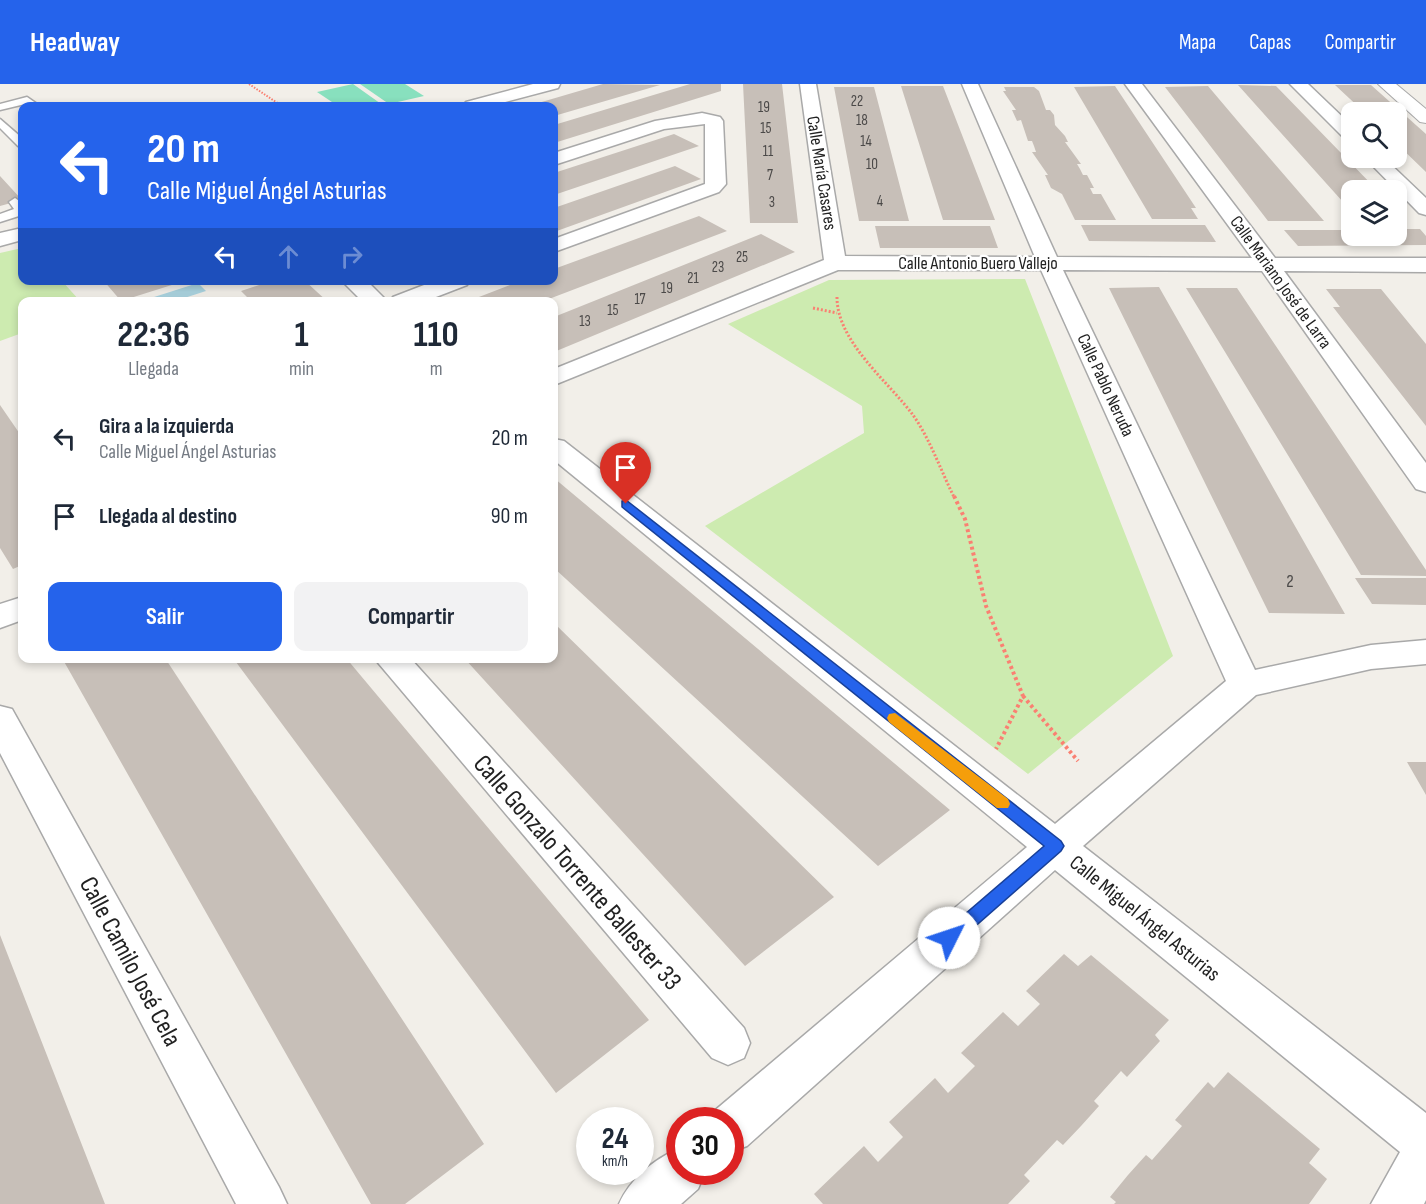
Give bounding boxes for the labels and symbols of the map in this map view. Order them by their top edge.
house number: 22 [851,92,863,111]
house number: 19 [758,98,770,117]
house number: 18 [856,111,868,130]
street label: Calle María Casares [802,114,841,232]
house number: 15 [760,119,772,138]
house number: 14 [860,132,872,151]
house number: 11 [763,142,774,161]
house number: 10 [866,155,878,174]
house number: 7 [767,166,773,185]
house number: 4 [877,192,883,211]
house number: 3 [769,193,775,212]
street label: Calle Mariano José de Larra [1225,212,1336,353]
house number: 25 [736,248,748,267]
street label: Calle Antonio Buero Vallejo [898,253,1058,274]
house number: 23 [712,258,724,277]
house number: 21 [687,269,699,288]
house number: 19 [661,279,673,298]
house number: 17 [634,290,646,309]
house number: 15 [607,301,619,320]
house number: 13 [579,312,591,331]
street label: Calle Pablo Neruda [1073,330,1139,440]
pin [600,442,651,504]
house number: 2 [1286,571,1294,592]
street label: Calle Gonzalo Torrente Ballester 33 [466,749,687,997]
street label: Calle Miguel Ángel Asturias [1064,850,1225,987]
street label: Calle Camilo José Cela [72,872,187,1052]
position arrow [917,906,981,970]
speed limit sign: 30 [666,1107,744,1185]

